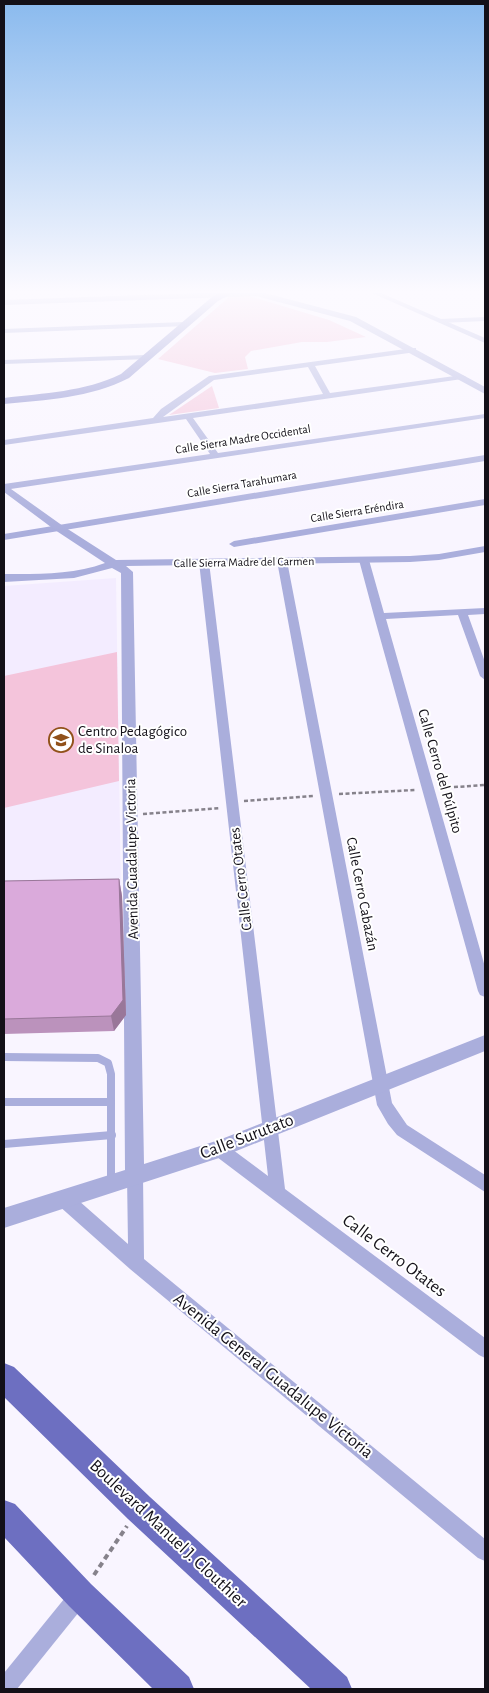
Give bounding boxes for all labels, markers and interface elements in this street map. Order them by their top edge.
street label: Calle Sierra Madre Occidental [174,422,312,456]
street label: Calle Sierra Tarahumara [186,468,298,500]
street label: Calle Sierra Eréndira [310,498,405,524]
street label: Calle Sierra Madre del Carmen [174,555,314,569]
street label: Calle Cerro del Púlpito [415,707,465,835]
place label: Centro Pedagógico de Sinaloa [78,724,187,756]
school or university icon: Centro Pedagógico de Sinaloa [48,727,74,753]
street label: Avenida Guadalupe Victoria [123,778,141,940]
street label: Calle Cerro Otates [227,827,255,931]
street label: Calle Cerro Cabazán [344,836,380,952]
street label: Calle Surutato [198,1111,296,1163]
street label: Calle Cerro Otates [339,1211,449,1301]
street label: Avenida General Guadalupe Victoria [170,1290,376,1462]
street label: Boulevard Manuel J. Clouthier [86,1457,250,1612]

